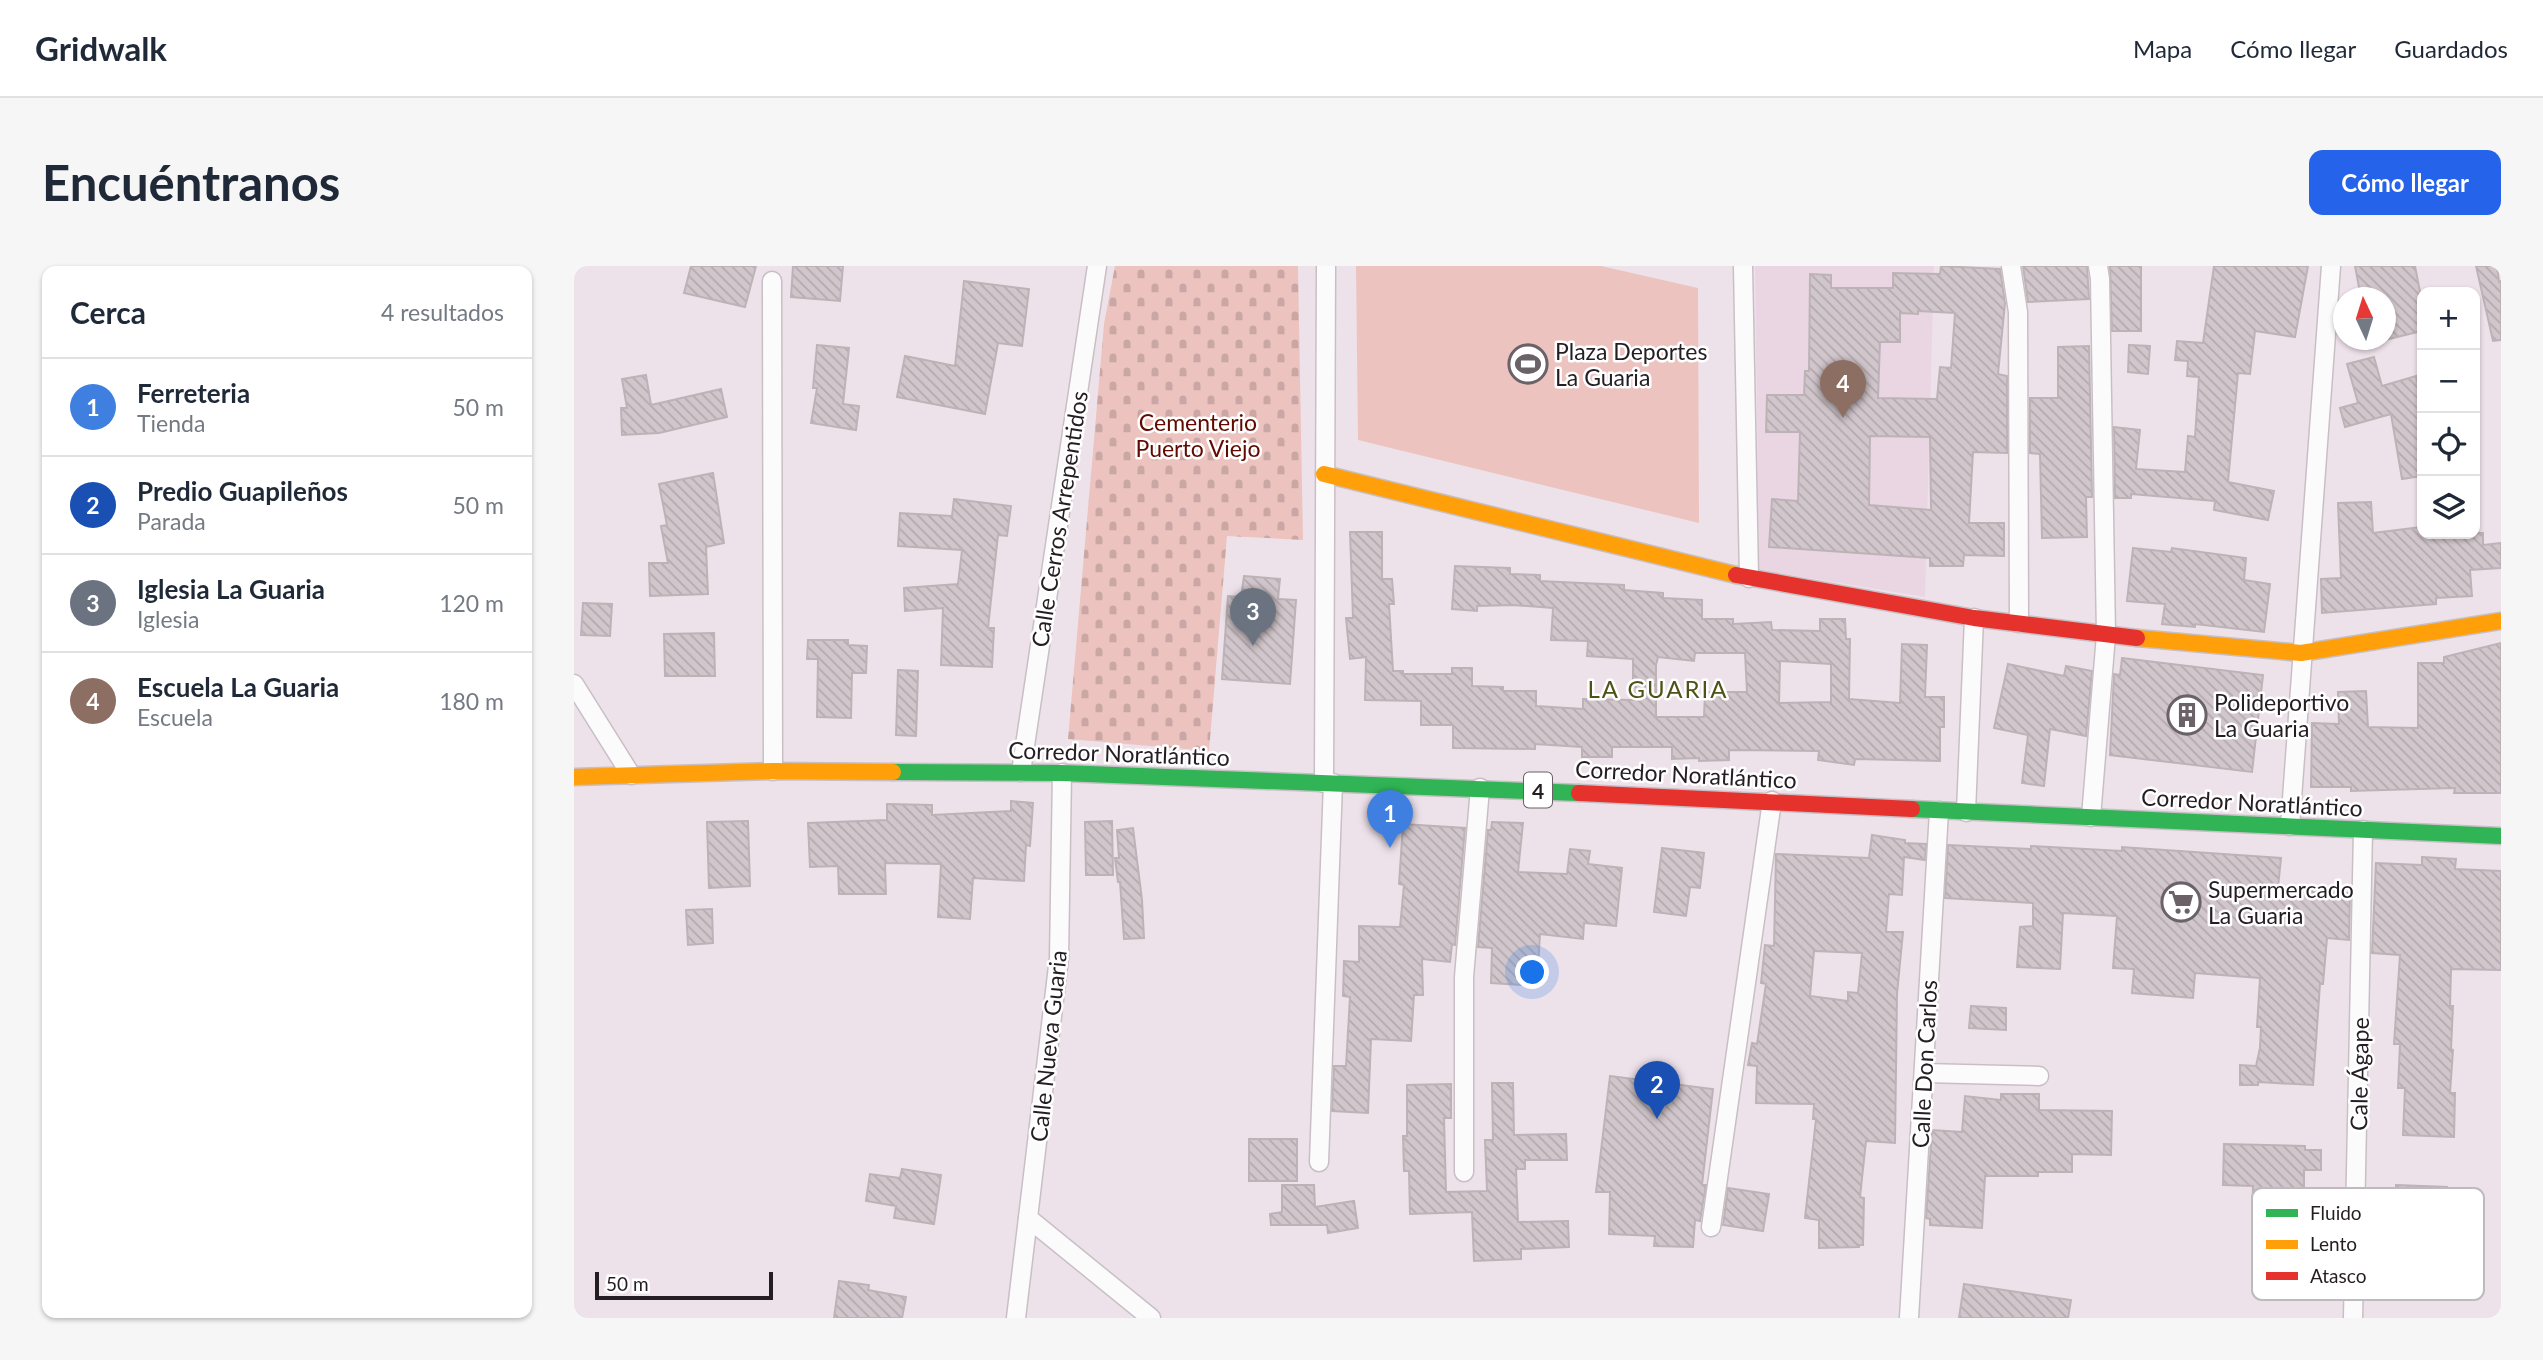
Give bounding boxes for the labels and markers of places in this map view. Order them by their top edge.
place label: Plaza Deportes La Guaria [1555,337,1707,391]
sports icon: Plaza Deportes La Guaria [1507,343,1549,385]
pin: 4 [1820,360,1866,418]
pin: 3 [1230,588,1276,646]
place label: Polideportivo La Guaria [2214,688,2349,742]
building icon: Polideportivo La Guaria [2166,694,2208,736]
pin: 1 [1367,790,1413,848]
place label: Supermercado La Guaria [2208,875,2354,929]
supermarket icon: Supermercado La Guaria [2160,881,2202,923]
pin: 2 [1634,1061,1680,1119]

